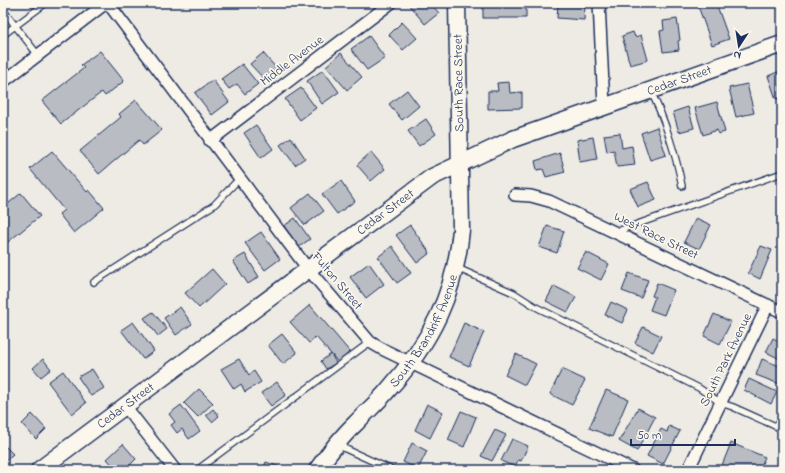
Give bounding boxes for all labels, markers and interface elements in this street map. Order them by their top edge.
north arrow [719,26,759,66]
street label: Middle Avenue [256,31,328,91]
street label: South Race Street [449,33,469,132]
text: N [732,46,742,63]
street label: Cedar Street [644,60,715,100]
street label: Cedar Street [353,184,419,240]
street label: West Race Street [611,207,702,265]
street label: Fulton Street [306,247,367,315]
street label: South Brandriff Avenue [385,272,462,392]
street label: South Park Avenue [695,310,757,410]
street label: Cedar Street [93,377,159,433]
scale bar [631,421,735,447]
text: 50 m [637,427,661,445]

